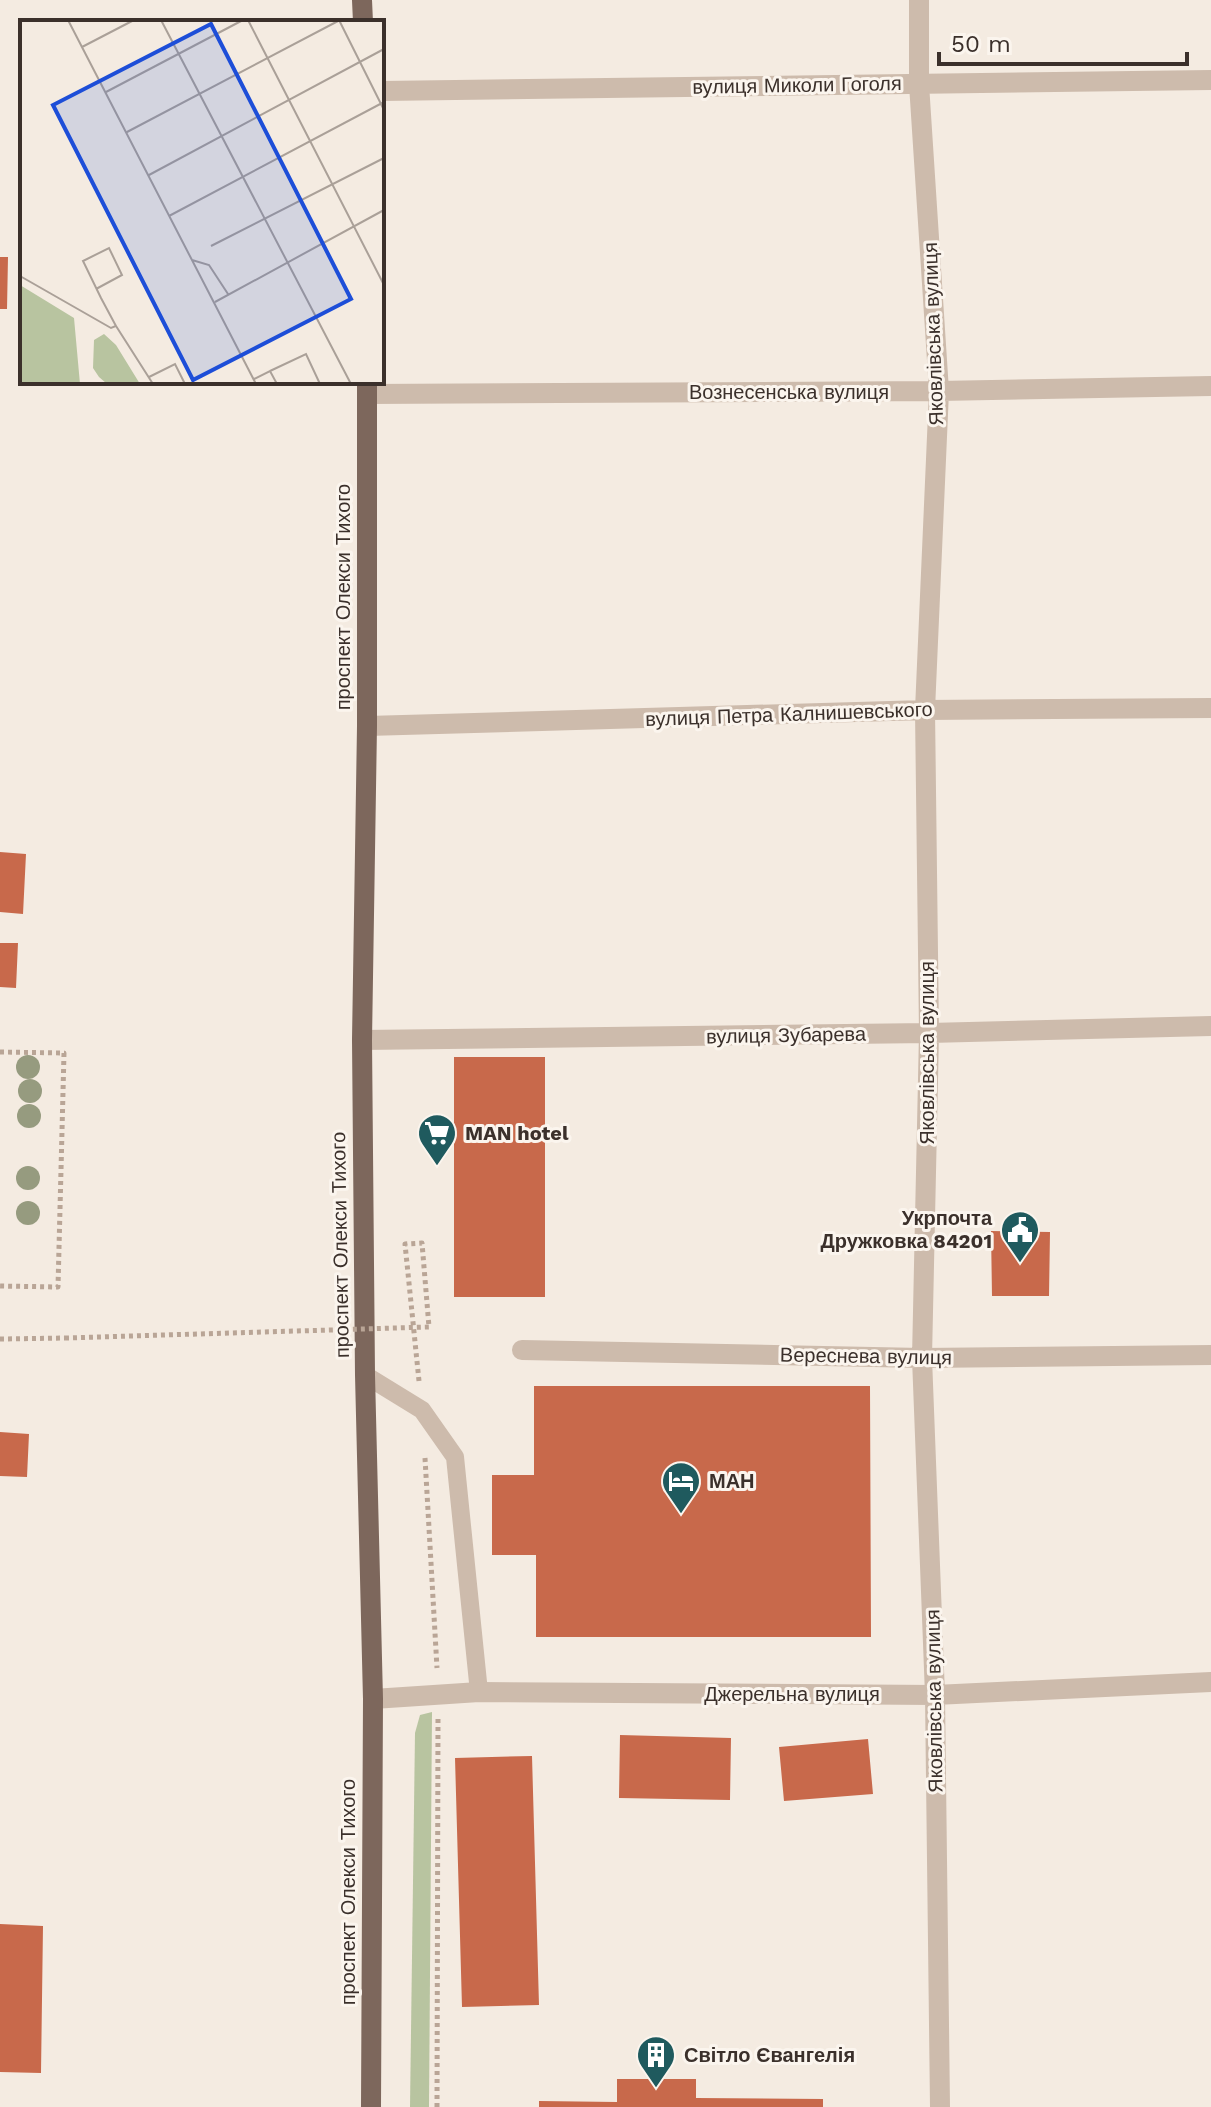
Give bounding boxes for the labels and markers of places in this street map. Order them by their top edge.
supermarket icon: MAN hotel [416,1112,458,1167]
place label: MAN hotel [465,1121,569,1145]
place label: Укрпочта Дружковка 84201 [821,1206,993,1253]
public building icon: Укрпочта Дружковка 84201 [999,1209,1041,1264]
hotel icon: МАН [660,1460,702,1515]
place label: МАН [709,1469,755,1493]
building icon: Світло Євангелія [635,2034,677,2089]
place label: Світло Євангелія [684,2043,855,2067]

